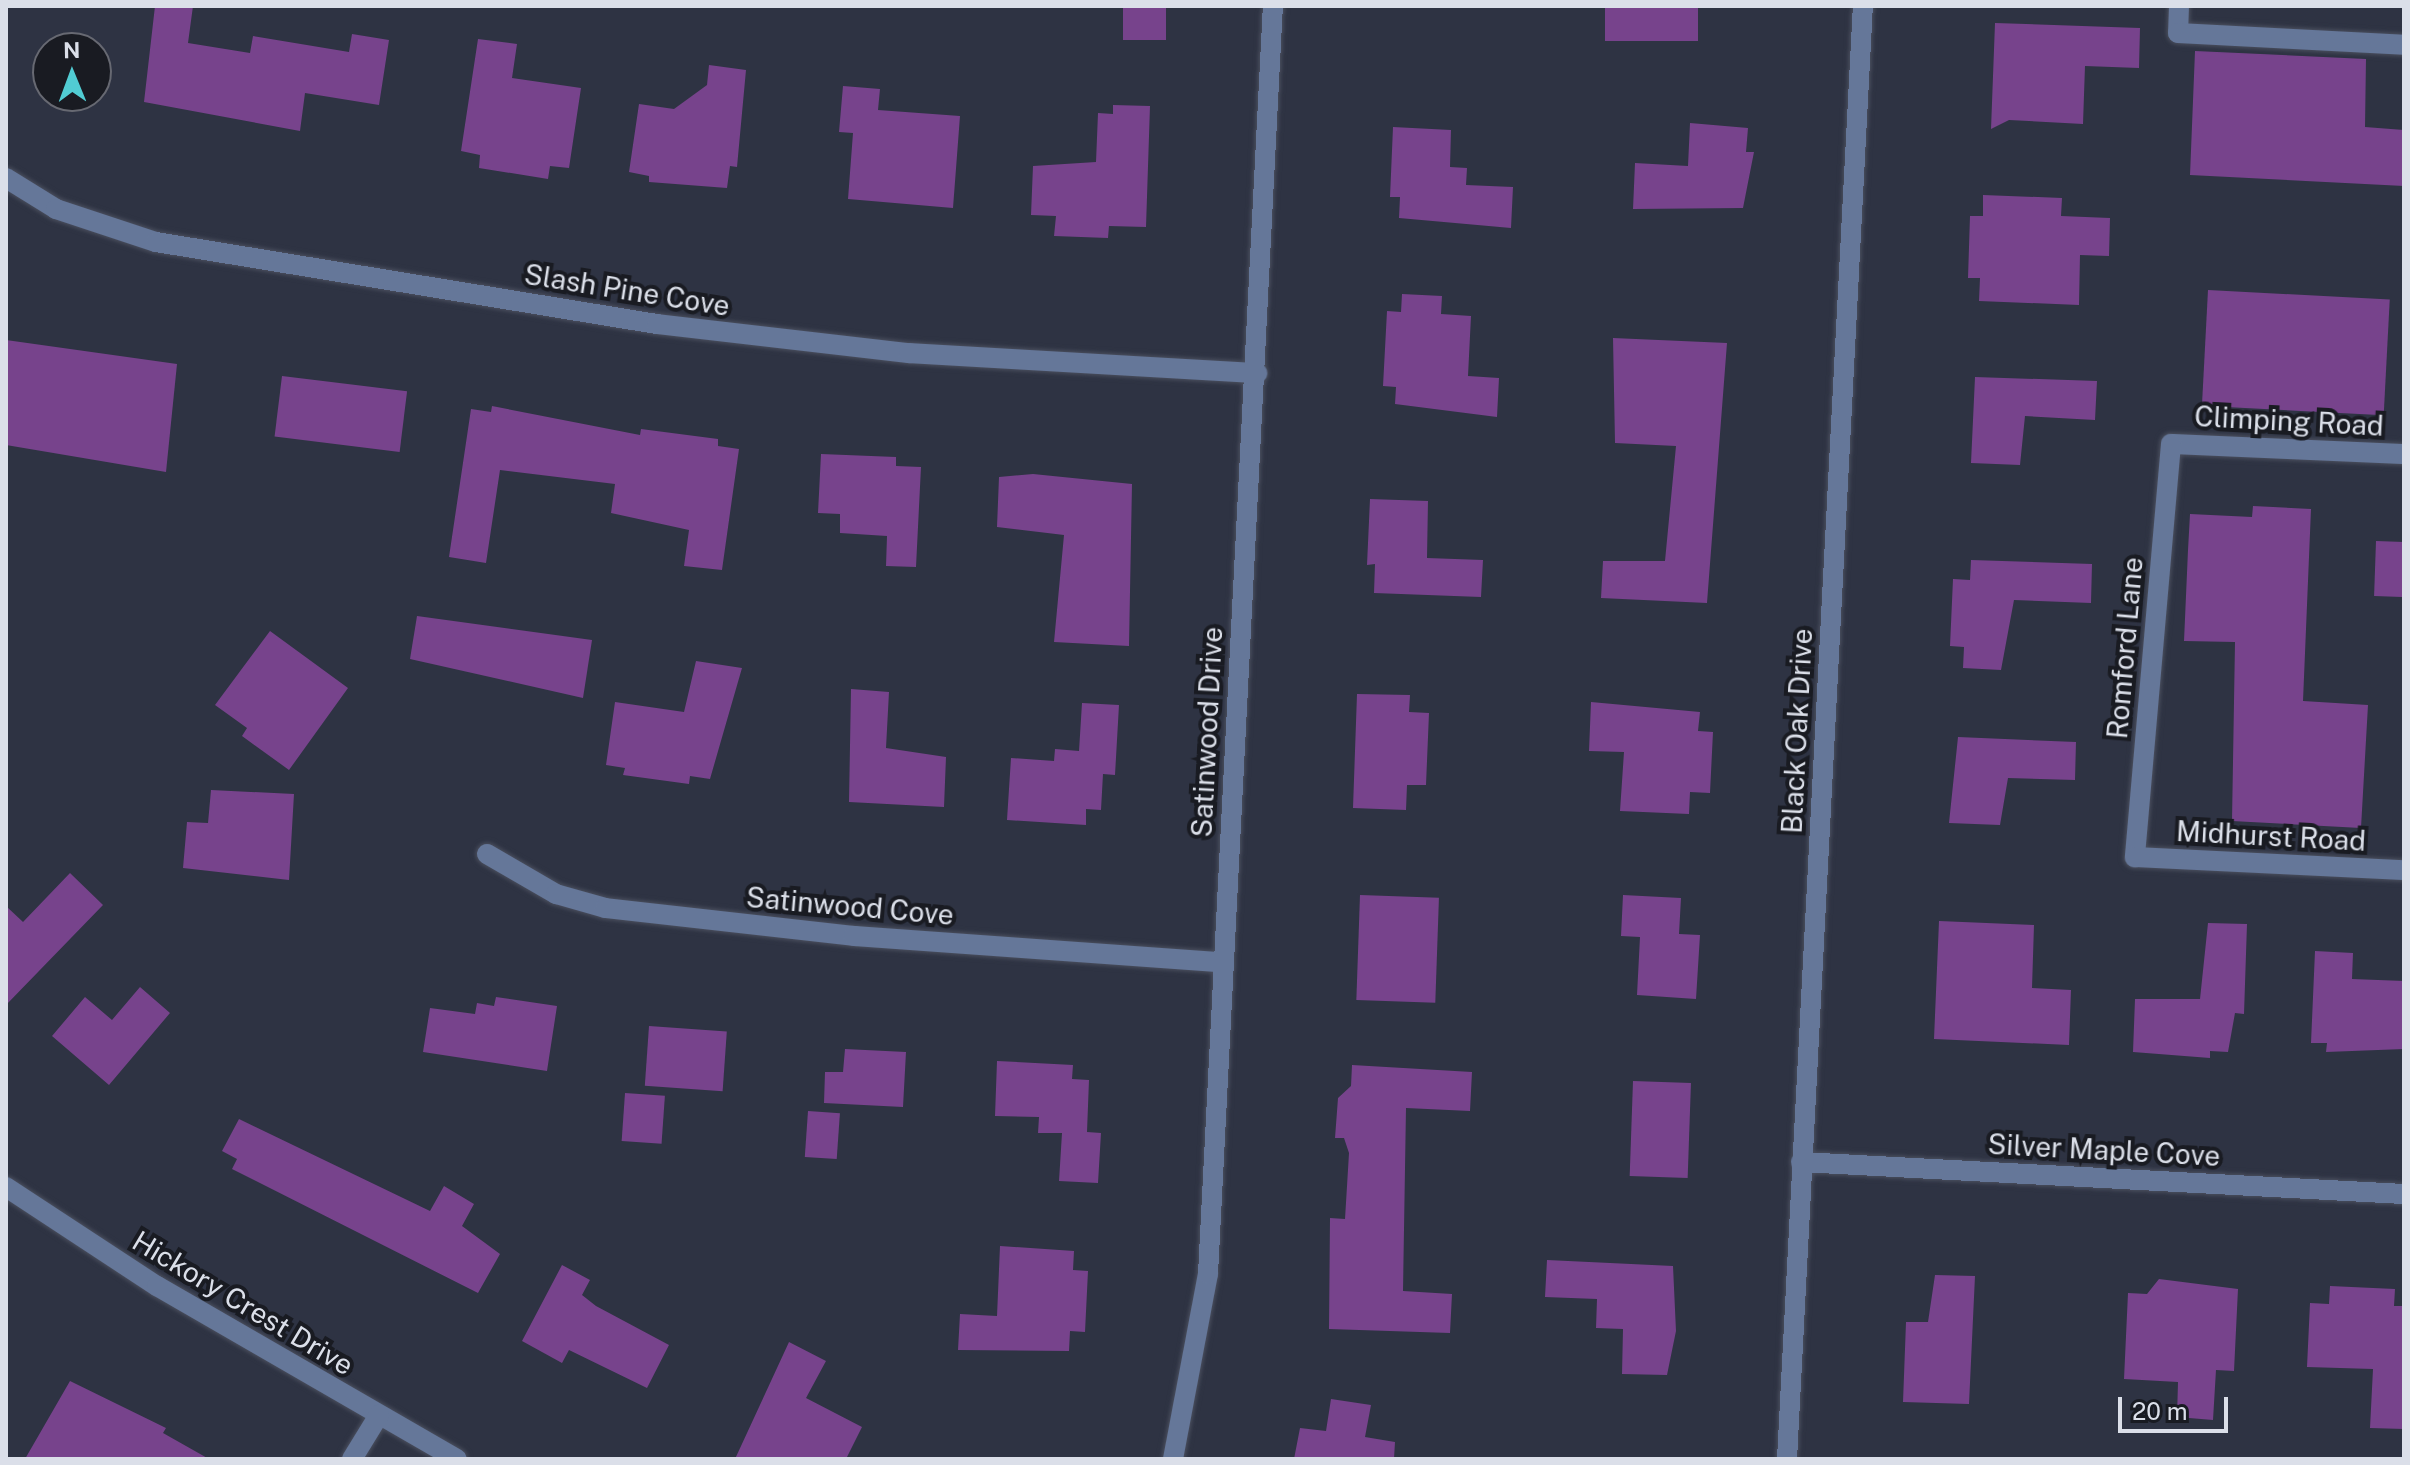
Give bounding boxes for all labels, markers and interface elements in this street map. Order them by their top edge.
north arrow [32,32,112,112]
text: N [63,37,80,63]
street label: Slash Pine Cove [522,257,732,323]
street label: Climping Road [2194,399,2384,443]
street label: Romford Lane [2100,556,2150,740]
street label: Satinwood Drive [1185,626,1229,838]
street label: Black Oak Drive [1775,628,1819,834]
street label: Midhurst Road [2175,814,2367,858]
street label: Satinwood Cove [745,880,955,932]
street label: Silver Maple Cove [1987,1127,2221,1173]
street label: Hickory Crest Drive [126,1224,360,1382]
scale bar [2122,1381,2232,1431]
text: 20 m [2132,1397,2188,1425]

